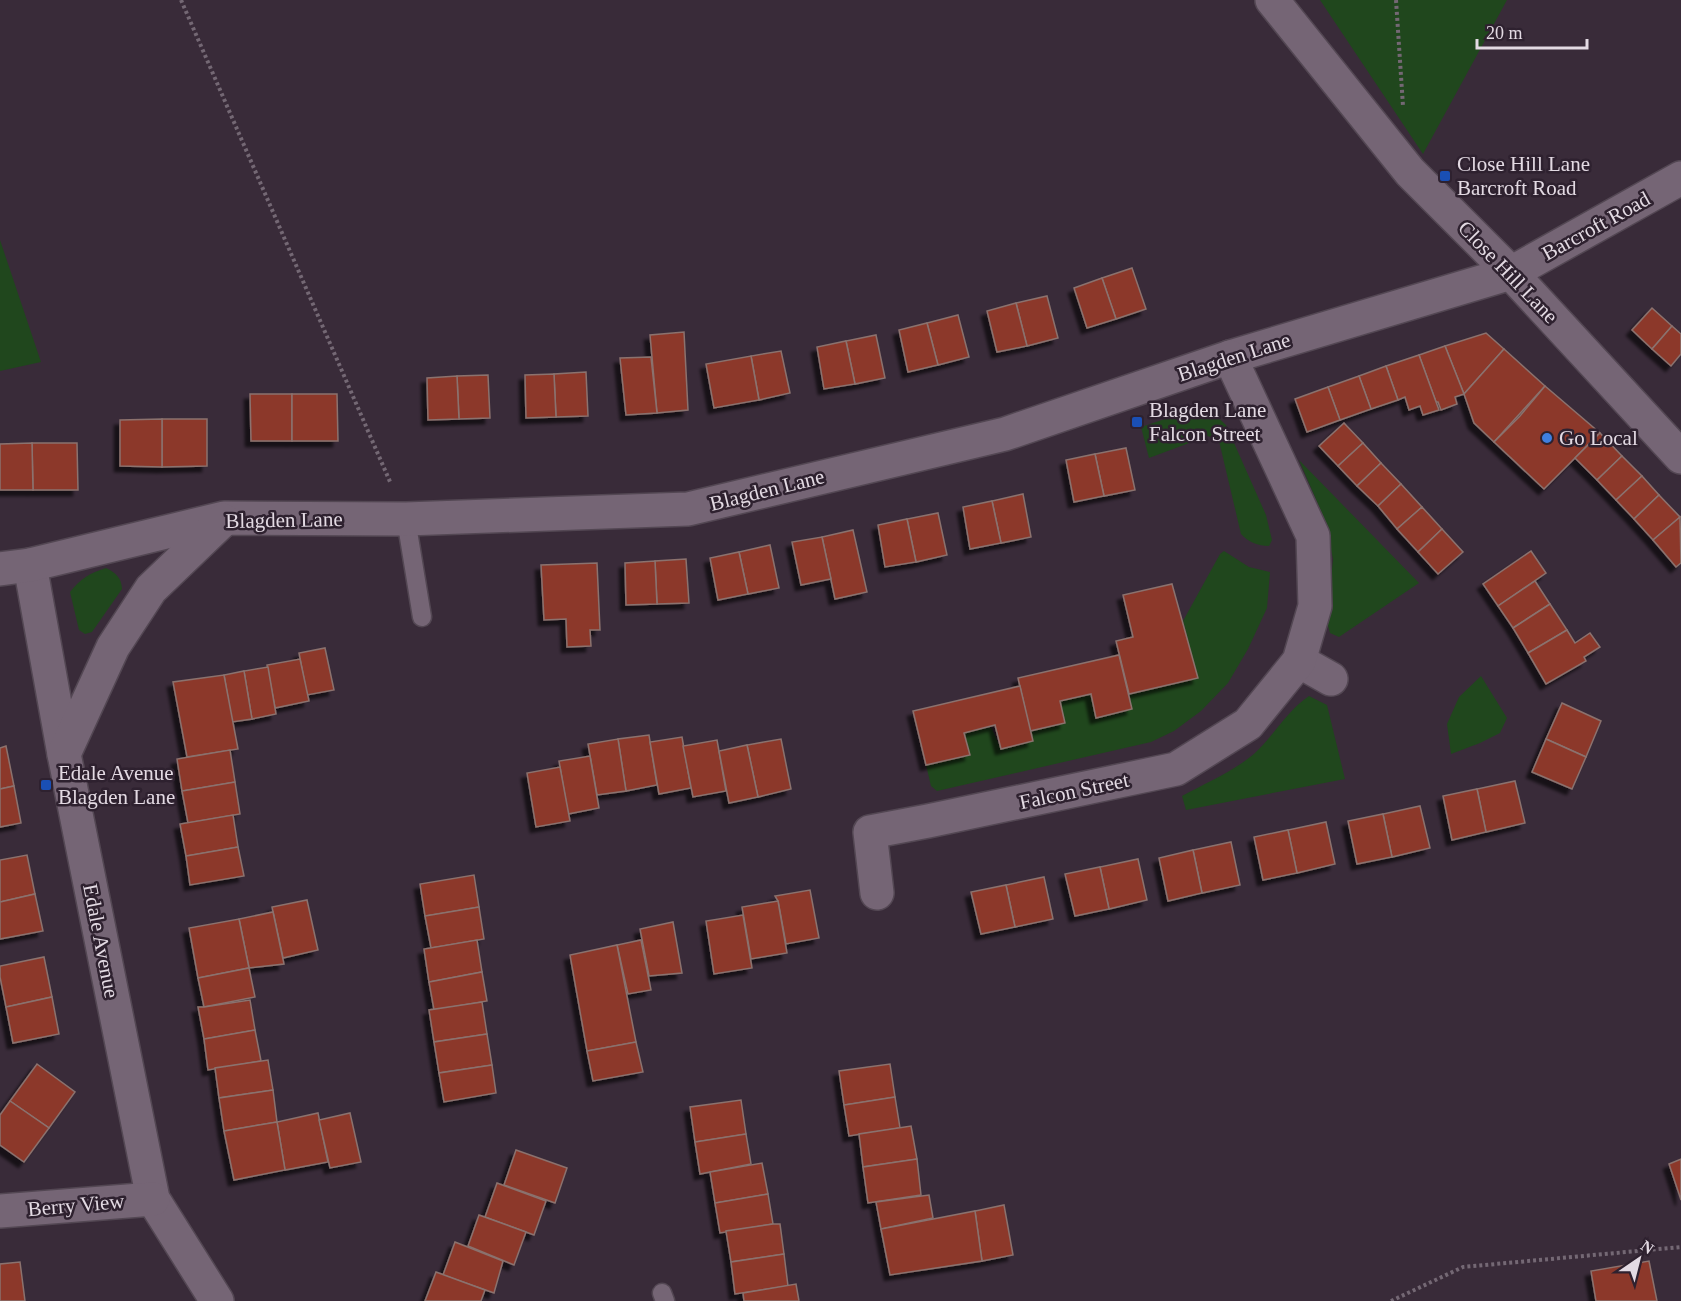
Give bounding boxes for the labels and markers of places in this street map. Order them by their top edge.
place label: Close Hill Lane Barcroft Road [1457,152,1590,200]
marker: Close Hill Lane Barcroft Road [1438,169,1452,183]
place label: Blagden Lane Falcon Street [1149,398,1266,446]
marker: Blagden Lane Falcon Street [1130,415,1144,429]
place label: Go Local [1559,426,1638,450]
marker: Go Local [1540,431,1554,445]
place label: Edale Avenue Blagden Lane [58,761,175,809]
marker: Edale Avenue Blagden Lane [39,778,53,792]

